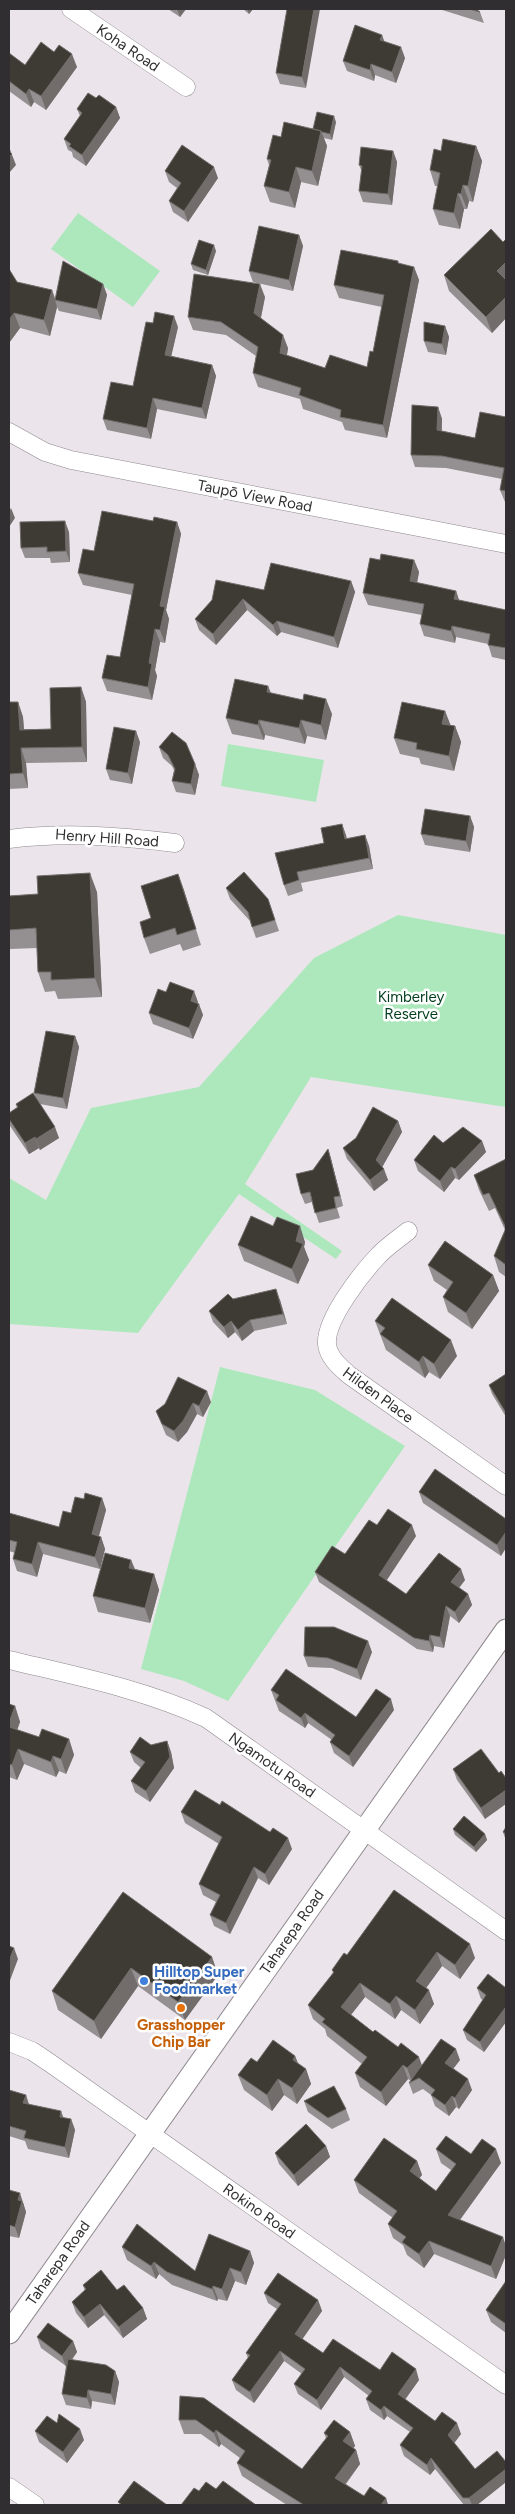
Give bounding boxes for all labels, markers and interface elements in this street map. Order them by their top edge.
street label: Koha Road [93,20,163,76]
street label: Taupō View Road [196,476,314,516]
street label: Henry Hill Road [54,825,160,851]
park label: Kimberley Reserve [378,988,444,1023]
street label: Hilden Place [339,1363,417,1427]
street label: Ngamotu Road [225,1728,319,1802]
street label: Taharepa Road [256,1886,328,1978]
place label: Hilltop Super Foodmarket [154,1963,245,1998]
marker: Hilltop Super Foodmarket [138,1975,150,1987]
marker: Grasshopper Chip Bar [175,2002,187,2014]
place label: Grasshopper Chip Bar [137,2016,225,2051]
street label: Rokino Road [219,2179,299,2243]
street label: Taharepa Road [22,2217,94,2309]

